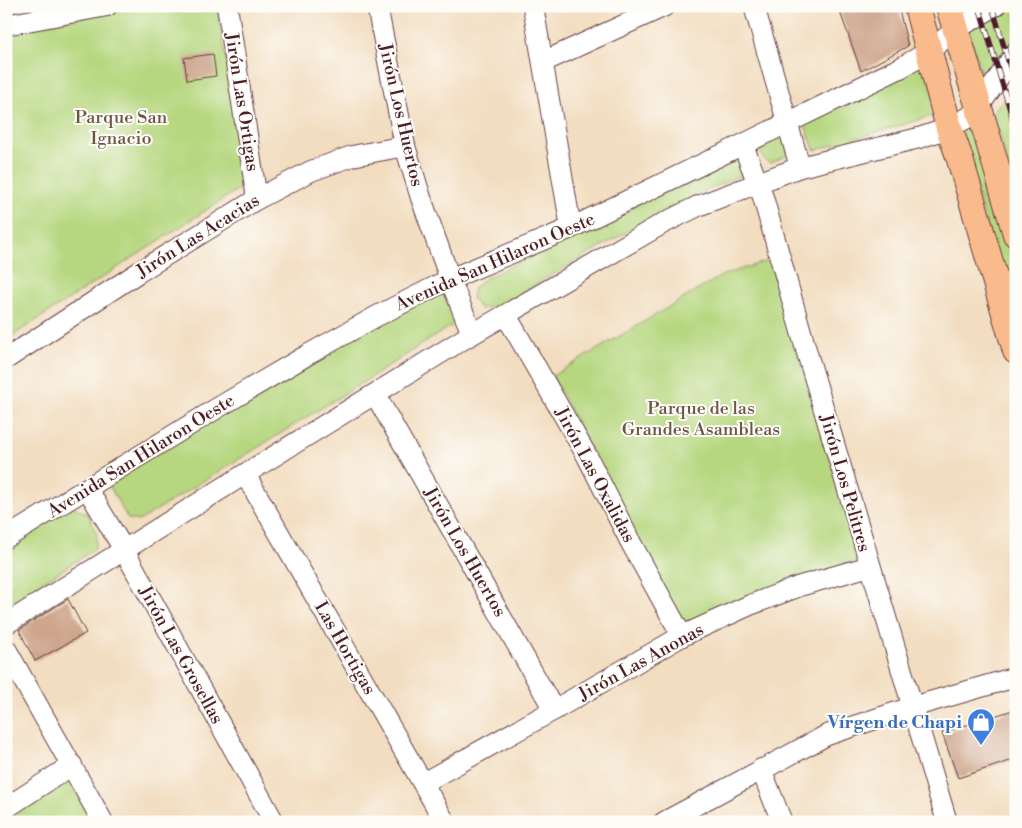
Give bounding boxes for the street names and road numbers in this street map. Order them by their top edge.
street label: Jirón Las Ortigas [220,30,264,173]
street label: Jirón Los Huertos [373,40,429,189]
street label: Jirón Las Acacias [131,189,264,284]
street label: Avenida San Hilaron Oeste [391,208,598,317]
street label: Avenida San Hilaron Oeste [42,389,239,524]
street label: Jirón Las Oxalidas [549,402,640,547]
street label: Jirón Los Pelitres [814,410,876,555]
street label: Jirón Los Huertos [418,482,512,621]
street label: Jirón Las Grosellas [133,581,229,728]
street label: Las Hortigas [309,597,381,699]
street label: Jirón Las Anonas [573,618,708,706]

